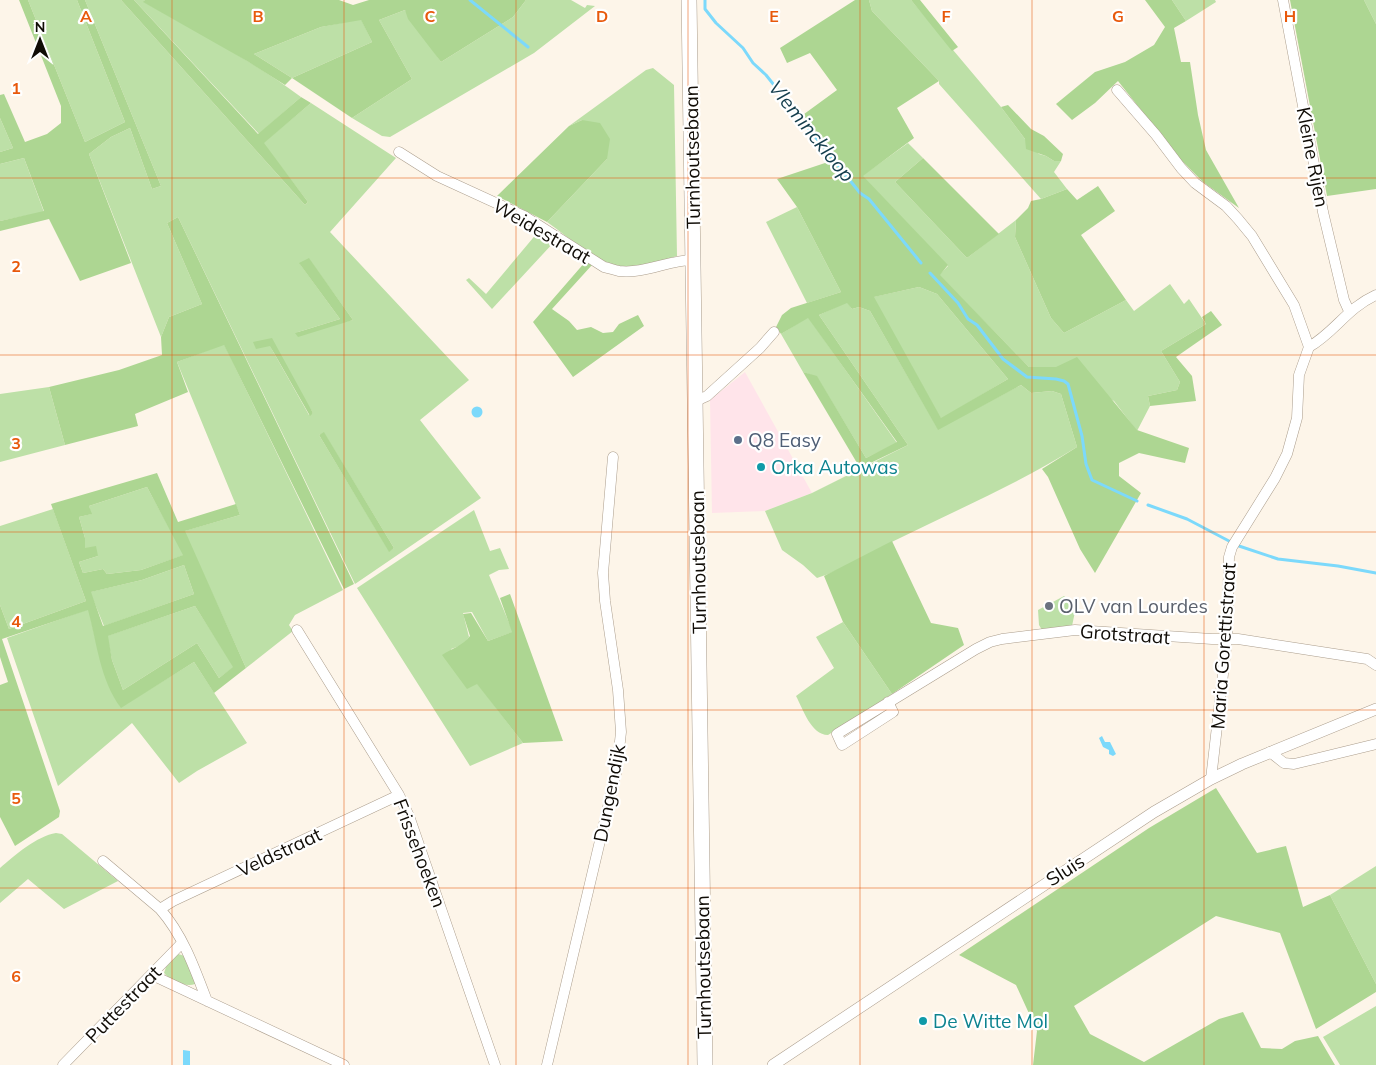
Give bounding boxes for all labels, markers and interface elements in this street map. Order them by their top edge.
text: A [80,6,92,26]
text: B [252,6,264,26]
text: C [425,6,436,26]
text: D [596,6,608,26]
text: E [769,6,779,26]
text: F [941,6,951,26]
text: G [1112,6,1124,26]
text: H [1284,6,1296,26]
north arrow [15,15,65,65]
text: N [35,18,45,36]
water label: Vleminckloop [763,75,861,187]
text: 1 [11,78,21,98]
street label: Turnhoutsebaan [679,85,705,229]
street label: Kleine Rijen [1292,105,1334,209]
street label: Weidestraat [489,193,595,269]
text: 2 [11,256,21,276]
place label: Q8 Easy [748,428,821,452]
text: 3 [11,433,21,453]
marker: Q8 Easy [732,434,744,446]
place label: Orka Autowas [771,455,898,479]
marker: Orka Autowas [755,461,767,473]
street label: Turnhoutsebaan [685,490,711,634]
street label: Maria Gorettistraat [1205,561,1241,730]
place label: OLV van Lourdes [1059,594,1208,618]
marker: OLV van Lourdes [1043,600,1055,612]
text: 4 [11,611,21,631]
street label: Grotstraat [1079,619,1171,649]
street label: Dungendijk [588,742,630,844]
text: 5 [11,788,21,808]
street label: Frissehoeken [388,795,452,911]
street label: Veldstraat [233,822,325,882]
street label: Sluis [1041,849,1089,891]
street label: Turnhoutsebaan [690,895,716,1039]
street label: Puttestraat [80,960,166,1048]
text: 6 [11,966,21,986]
place label: De Witte Mol [933,1009,1048,1033]
marker: De Witte Mol [917,1015,929,1027]

